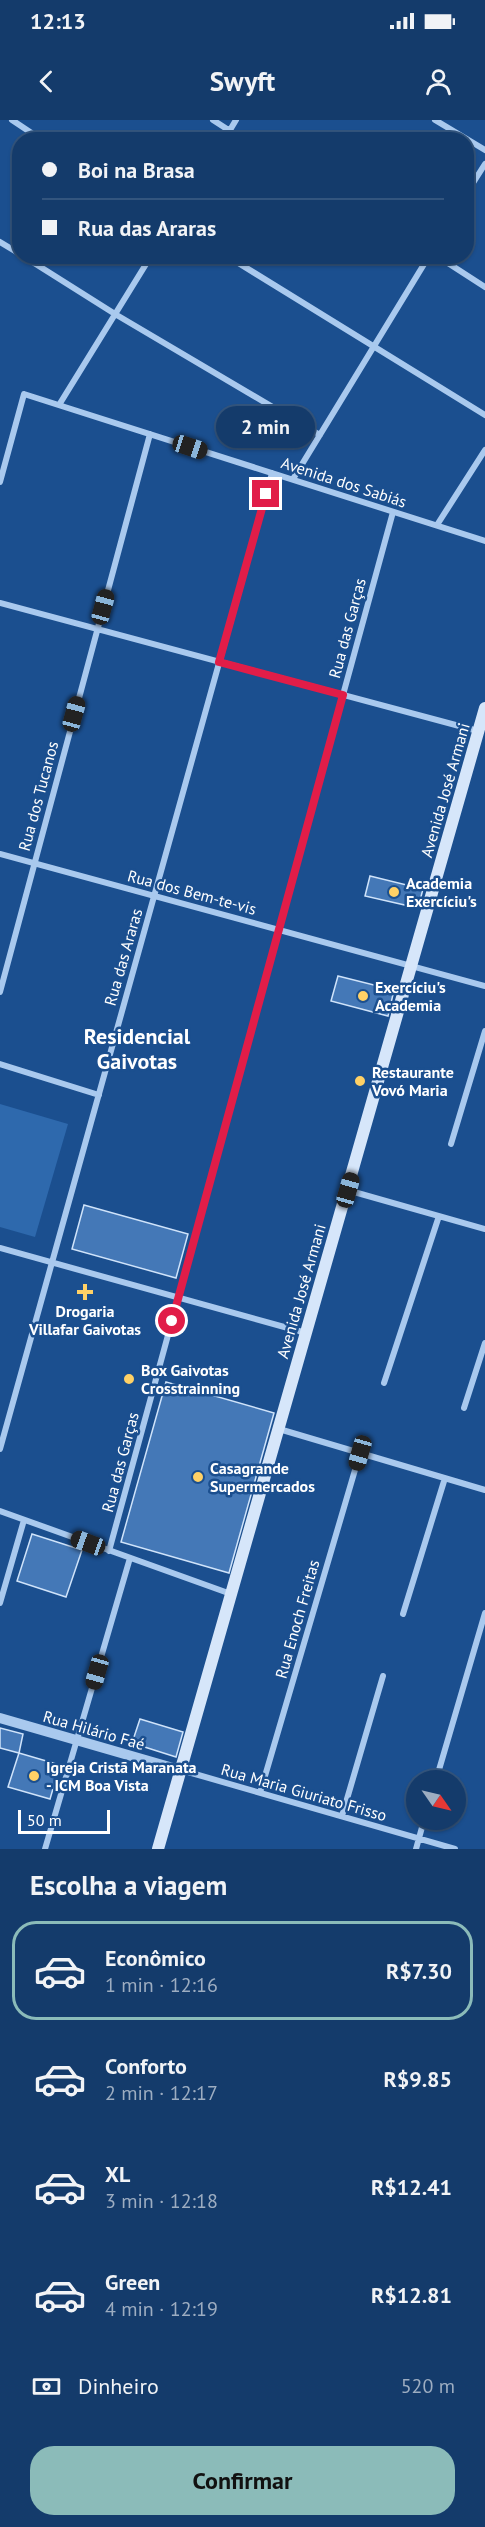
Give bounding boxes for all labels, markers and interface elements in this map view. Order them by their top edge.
text: 12:13 [30,7,86,35]
text: Swyft [210,64,275,98]
icon: back [30,65,63,98]
icon: person [422,65,455,98]
text: Boi na Brasa [78,156,195,184]
text: Rua das Araras [78,214,216,242]
callout: 2 min [216,407,316,449]
text: 2 min [241,414,290,440]
car [170,433,210,461]
street label: Avenida dos Sabiás [279,452,409,512]
route end [252,480,279,507]
street label: Rua das Garças [324,576,370,680]
car [90,587,116,627]
car [61,694,87,734]
street label: Avenida José Armani [416,720,474,860]
street label: Rua dos Tucanos [14,739,62,853]
street label: Rua dos Bem-te-vis [125,865,259,919]
place label: Academia Exercíciu's [406,873,477,911]
marker: Academia Exercíciu's [387,885,401,899]
street label: Rua das Araras [100,906,146,1008]
place label: Exercíciu's Academia [375,977,446,1015]
marker: Exercíciu's Academia [356,989,370,1003]
district label: Residencial Gaivotas [84,1022,191,1075]
place label: Restaurante Vovó Maria [371,1062,454,1100]
marker: Restaurante Vovó Maria [353,1074,367,1088]
car [334,1170,362,1210]
street label: Avenida José Armani [272,1221,330,1361]
marker: Drogaria Villafar Gaivotas [78,1285,92,1299]
place label: Drogaria Villafar Gaivotas [28,1301,141,1339]
route start [158,1307,185,1334]
place label: Box Gaivotas Crosstrainning [141,1360,240,1398]
marker: Box Gaivotas Crosstrainning [122,1372,136,1386]
street label: Rua das Garças [97,1410,143,1514]
car [346,1433,374,1473]
place label: Casagrande Supermercados [210,1458,315,1496]
marker: Casagrande Supermercados [191,1470,205,1484]
car [68,1528,108,1558]
street label: Rua Enoch Freitas [270,1557,324,1681]
car [83,1652,111,1692]
street label: Rua Hilário Faé [41,1706,147,1754]
place label: Igreja Cristã Maranata - ICM Boa Vista [46,1757,196,1795]
street label: Rua Maria Giuriato Frisso [219,1759,389,1825]
marker: Igreja Cristã Maranata - ICM Boa Vista [27,1769,41,1783]
north arrow [406,1770,466,1830]
map controls [406,1770,466,1830]
scale bar [18,1807,110,1834]
text: 50 m [27,1810,62,1830]
text: Escolha a viagem [30,1868,227,1902]
icon: car [33,1944,87,1998]
text: Econômico [105,1944,206,1972]
text: R$7.30 [386,1957,452,1985]
text: 1 min · 12:16 [105,1972,218,1998]
icon: car [33,2052,87,2106]
text: Conforto [105,2052,187,2080]
text: R$9.85 [383,2065,452,2093]
text: 2 min · 12:17 [105,2080,218,2106]
icon: car [33,2160,87,2214]
text: XL [105,2160,130,2188]
text: R$12.41 [371,2173,452,2201]
text: 3 min · 12:18 [105,2188,218,2214]
icon: car [33,2268,87,2322]
text: Green [105,2268,160,2296]
text: R$12.81 [371,2281,452,2309]
text: 4 min · 12:19 [105,2296,218,2322]
icon: cash [30,2370,63,2403]
text: Dinheiro [78,2372,159,2400]
text: 520 m [401,2373,455,2399]
button: Confirmar [30,2446,455,2515]

